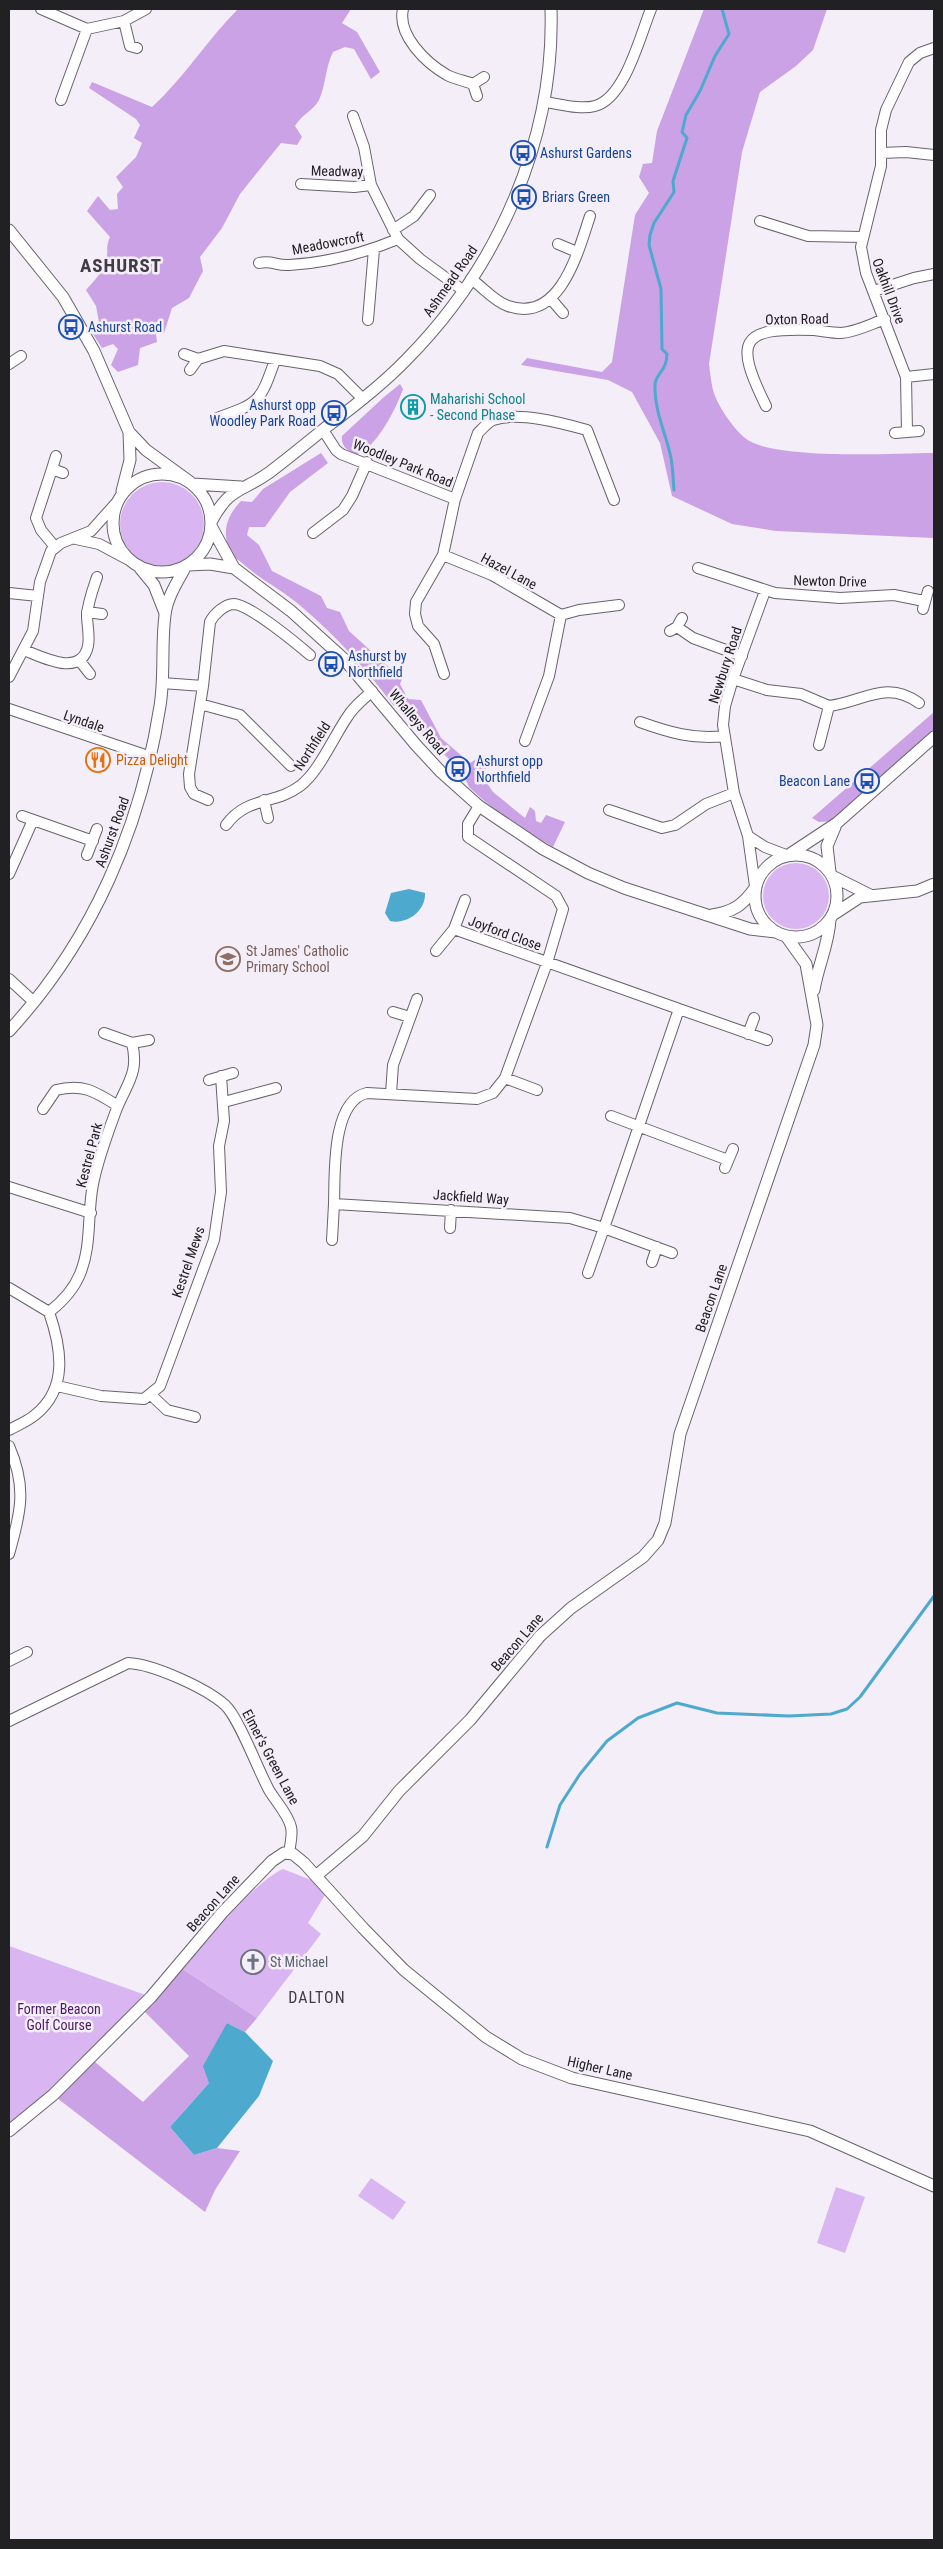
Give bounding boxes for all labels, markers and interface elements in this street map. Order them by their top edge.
bus stop icon: Ashurst Gardens [510,140,536,166]
place label: Ashurst Gardens [540,145,632,161]
street label: Meadway [311,163,363,179]
bus stop icon: Briars Green [511,184,537,210]
place label: Briars Green [542,189,610,205]
street label: Meadowcroft [291,228,365,258]
street label: Ashmead Road [420,242,480,320]
district label: ASHURST [80,254,162,277]
street label: Oakhill Drive [869,256,909,326]
street label: Oxton Road [765,310,829,328]
bus stop icon: Ashurst Road [58,314,84,340]
place label: Ashurst Road [88,319,162,335]
place label: Maharishi School - Second Phase [430,391,526,423]
building icon: Maharishi School - Second Phase [400,394,426,420]
place label: Ashurst opp Woodley Park Road [210,397,316,429]
bus stop icon: Ashurst opp Woodley Park Road [321,400,347,426]
street label: Woodley Park Road [351,436,455,490]
street label: Hazel Lane [478,550,540,593]
street label: Newton Drive [793,572,867,590]
street label: Newbury Road [705,625,745,705]
place label: Ashurst by Northfield [348,648,407,680]
bus stop icon: Ashurst by Northfield [318,651,344,677]
street label: Whalleys Road [386,686,450,758]
street label: Lyndale [62,707,107,736]
street label: Northfield [290,719,334,773]
restaurant icon: Pizza Delight [85,747,111,773]
place label: Pizza Delight [116,752,188,768]
place label: Ashurst opp Northfield [476,753,543,785]
bus stop icon: Ashurst opp Northfield [445,756,471,782]
bus stop icon: Beacon Lane [854,768,880,794]
place label: Beacon Lane [779,773,850,789]
street label: Ashurst Road [92,794,132,870]
street label: Joyford Close [466,912,544,954]
place label: St James' Catholic Primary School [246,943,349,975]
school or university icon: St James' Catholic Primary School [215,946,241,972]
street label: Kestrel Park [73,1120,106,1189]
street label: Jackfield Way [433,1186,510,1208]
street label: Kestrel Mews [168,1224,208,1300]
street label: Beacon Lane [692,1261,730,1334]
street label: Beacon Lane [488,1610,547,1674]
street label: Elmer's Green Lane [239,1707,303,1808]
street label: Beacon Lane [183,1871,243,1935]
church icon: St Michael [240,1949,266,1975]
place label: St Michael [270,1954,328,1970]
district label: DALTON [288,1988,346,2007]
park label: Former Beacon Golf Course [17,2001,101,2033]
street label: Higher Lane [566,2053,635,2083]

